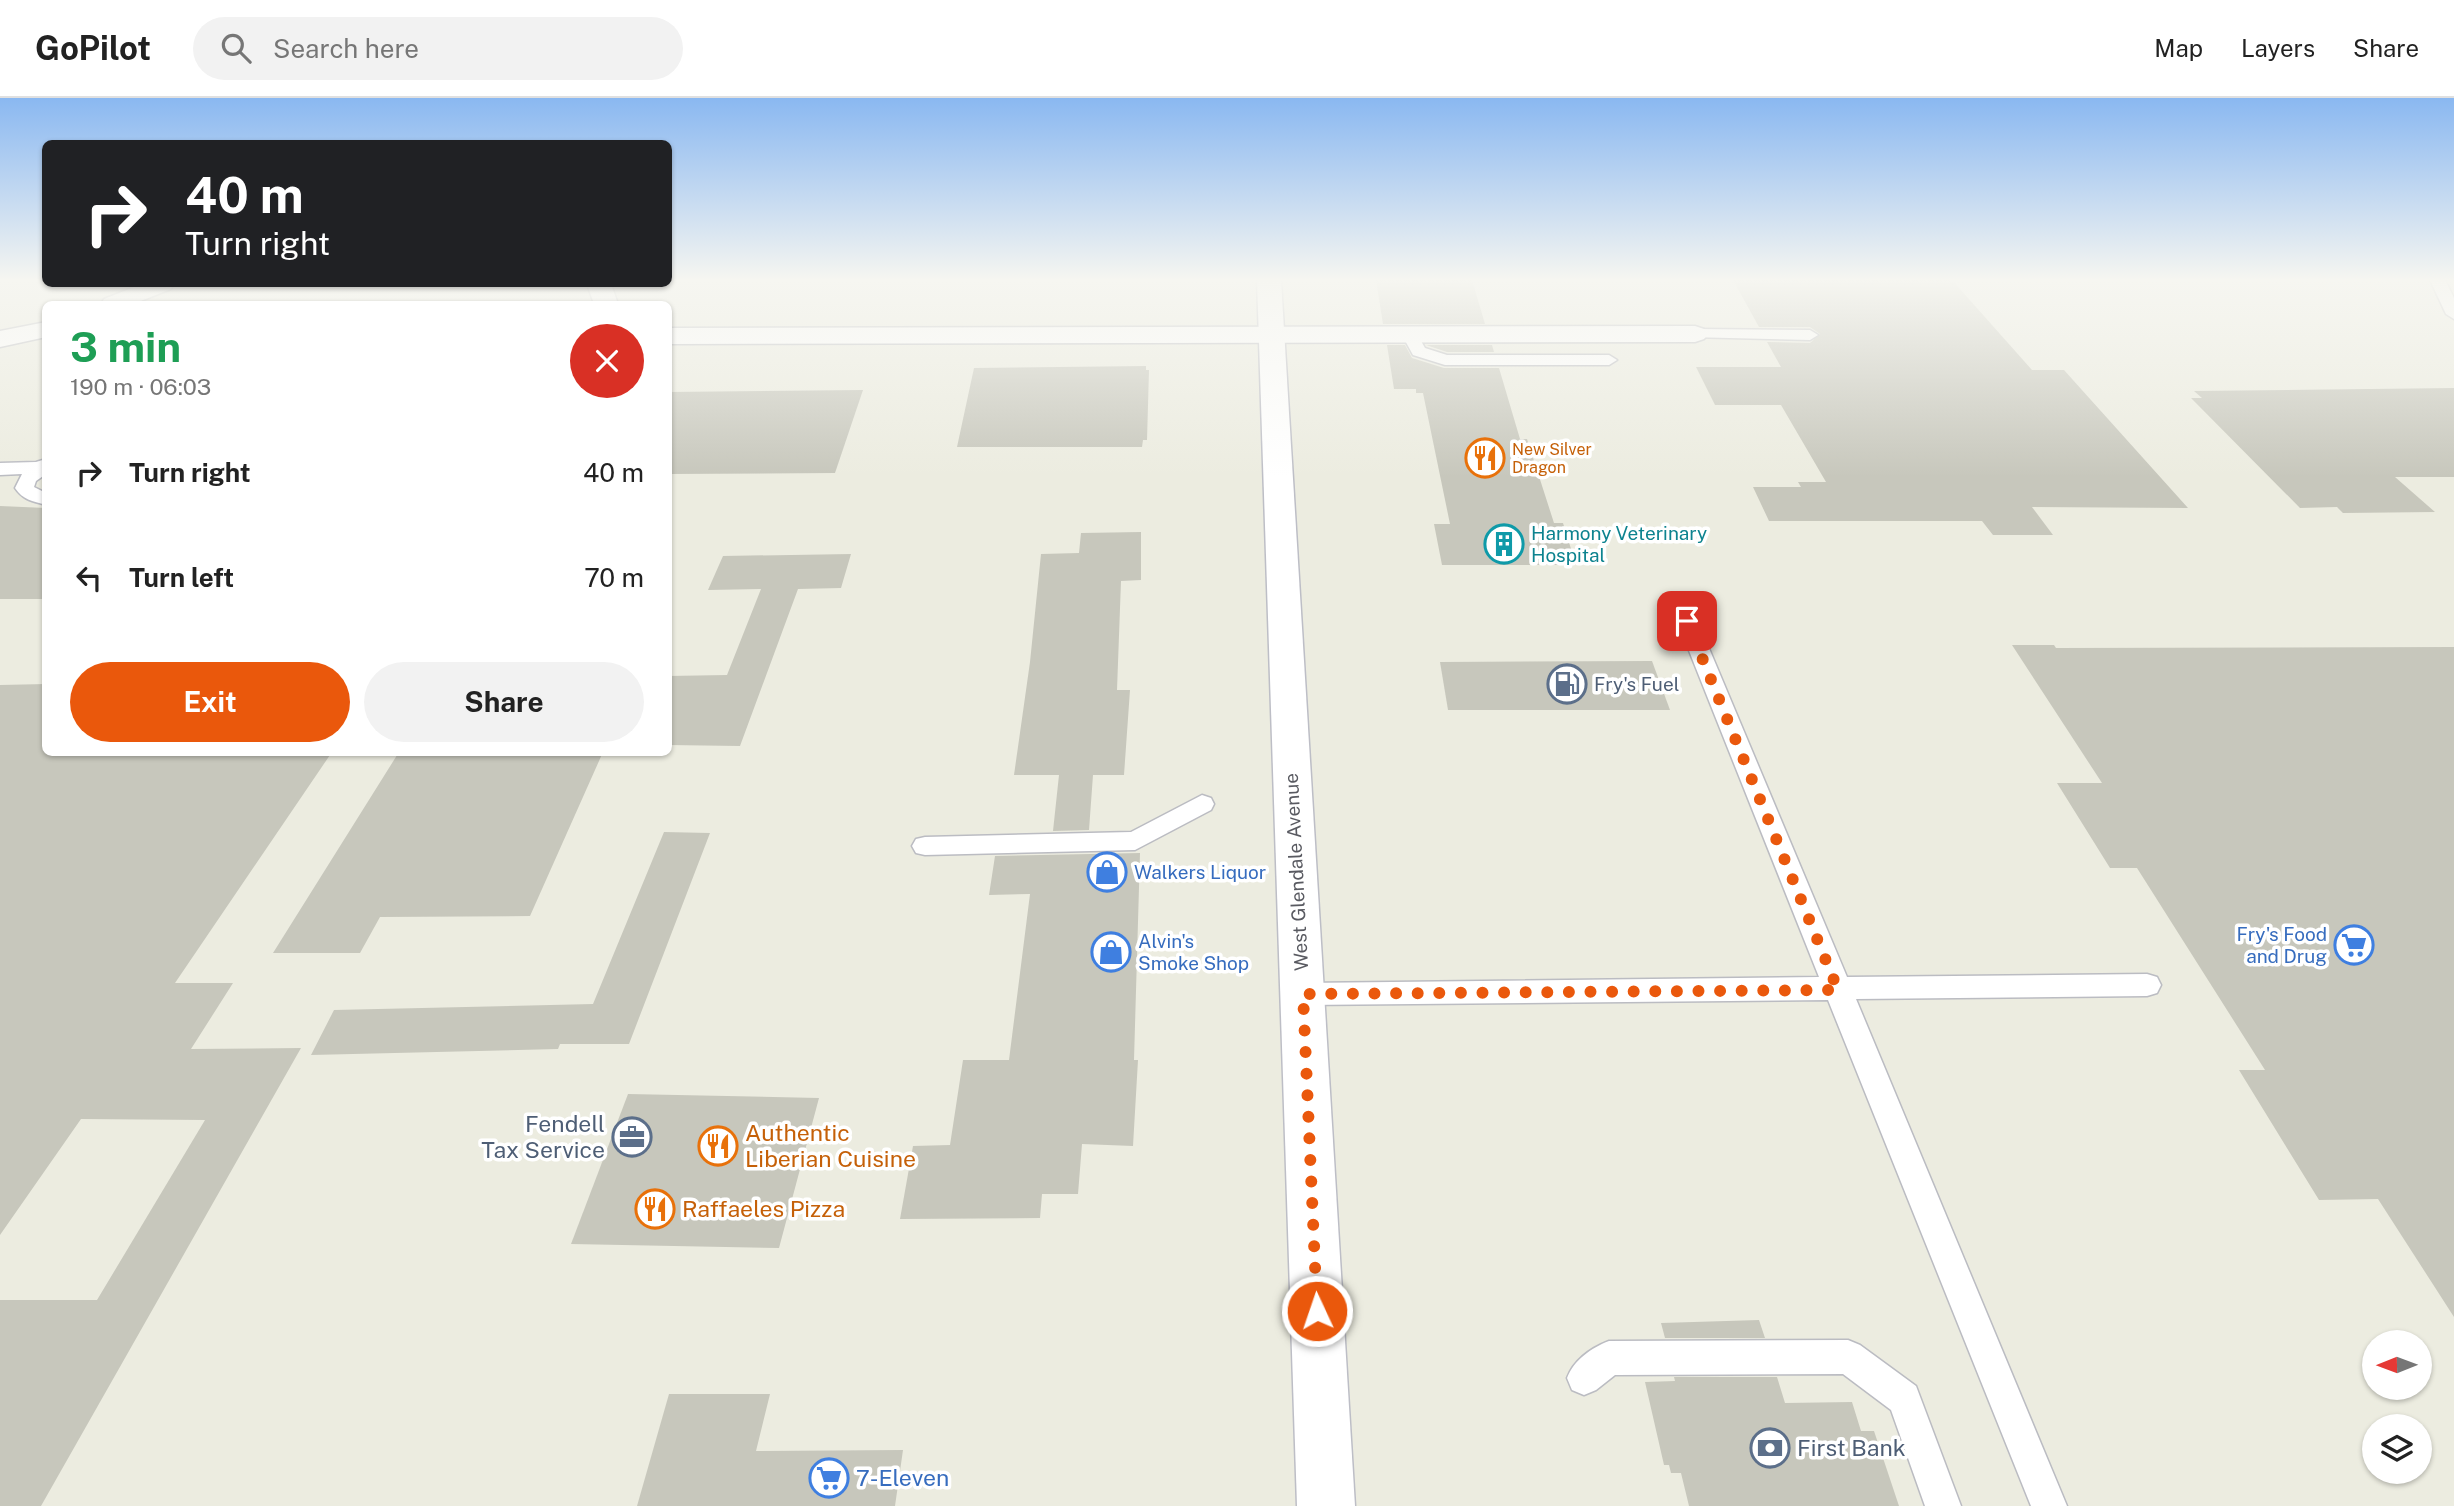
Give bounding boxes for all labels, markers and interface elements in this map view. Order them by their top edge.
search box [193,17,683,80]
text: GoPilot [35,29,151,67]
icon: search [217,29,255,67]
text: Search here [273,33,419,64]
text: Map [2154,34,2203,62]
text: Layers [2241,34,2315,62]
text: Share [2353,34,2419,62]
text: 40 m [185,166,304,224]
icon: right [70,168,161,259]
text: Turn right [185,225,330,262]
text: 3 min [70,322,181,371]
button: close [570,324,644,398]
text: 190 m · 06:03 [70,373,211,400]
restaurant icon: New Silver Dragon [1464,437,1506,479]
place label: New Silver Dragon [1512,440,1592,477]
icon: right [70,454,108,492]
text: Turn right [129,457,251,488]
text: 40 m [583,457,644,488]
place label: Harmony Veterinary Hospital [1531,522,1707,566]
building icon: Harmony Veterinary Hospital [1483,523,1525,565]
icon: left [70,559,108,597]
text: Turn left [129,562,234,593]
text: 70 m [584,562,644,593]
pin [1657,591,1717,651]
icon: arrive [1668,602,1706,640]
button: Exit [70,662,350,742]
button: Share [364,662,644,742]
fuel station icon: Fry's Fuel [1546,663,1588,705]
place label: Fry's Fuel [1594,673,1679,695]
street label: West Glendale Avenue [1280,773,1312,971]
shop icon: Walkers Liquor [1086,851,1128,893]
place label: Walkers Liquor [1134,861,1266,883]
place label: Fry's Food and Drug [2236,923,2327,967]
supermarket icon: Fry's Food and Drug [2333,924,2375,966]
place label: Alvin's Smoke Shop [1138,930,1249,974]
shop icon: Alvin's Smoke Shop [1090,931,1132,973]
place label: Fendell Tax Service [481,1110,605,1163]
office icon: Fendell Tax Service [611,1116,653,1158]
place label: Authentic Liberian Cuisine [745,1119,916,1172]
restaurant icon: Authentic Liberian Cuisine [697,1125,739,1167]
restaurant icon: Raffaeles Pizza [634,1188,676,1230]
place label: Raffaeles Pizza [682,1195,845,1222]
position arrow [1280,1274,1354,1348]
north arrow [2362,1330,2432,1400]
map controls [2362,1330,2432,1484]
button: layers [2362,1414,2432,1484]
bank icon: First Bank [1749,1427,1791,1469]
place label: First Bank [1797,1434,1906,1461]
supermarket icon: 7-Eleven [808,1457,850,1499]
place label: 7-Eleven [856,1464,949,1491]

